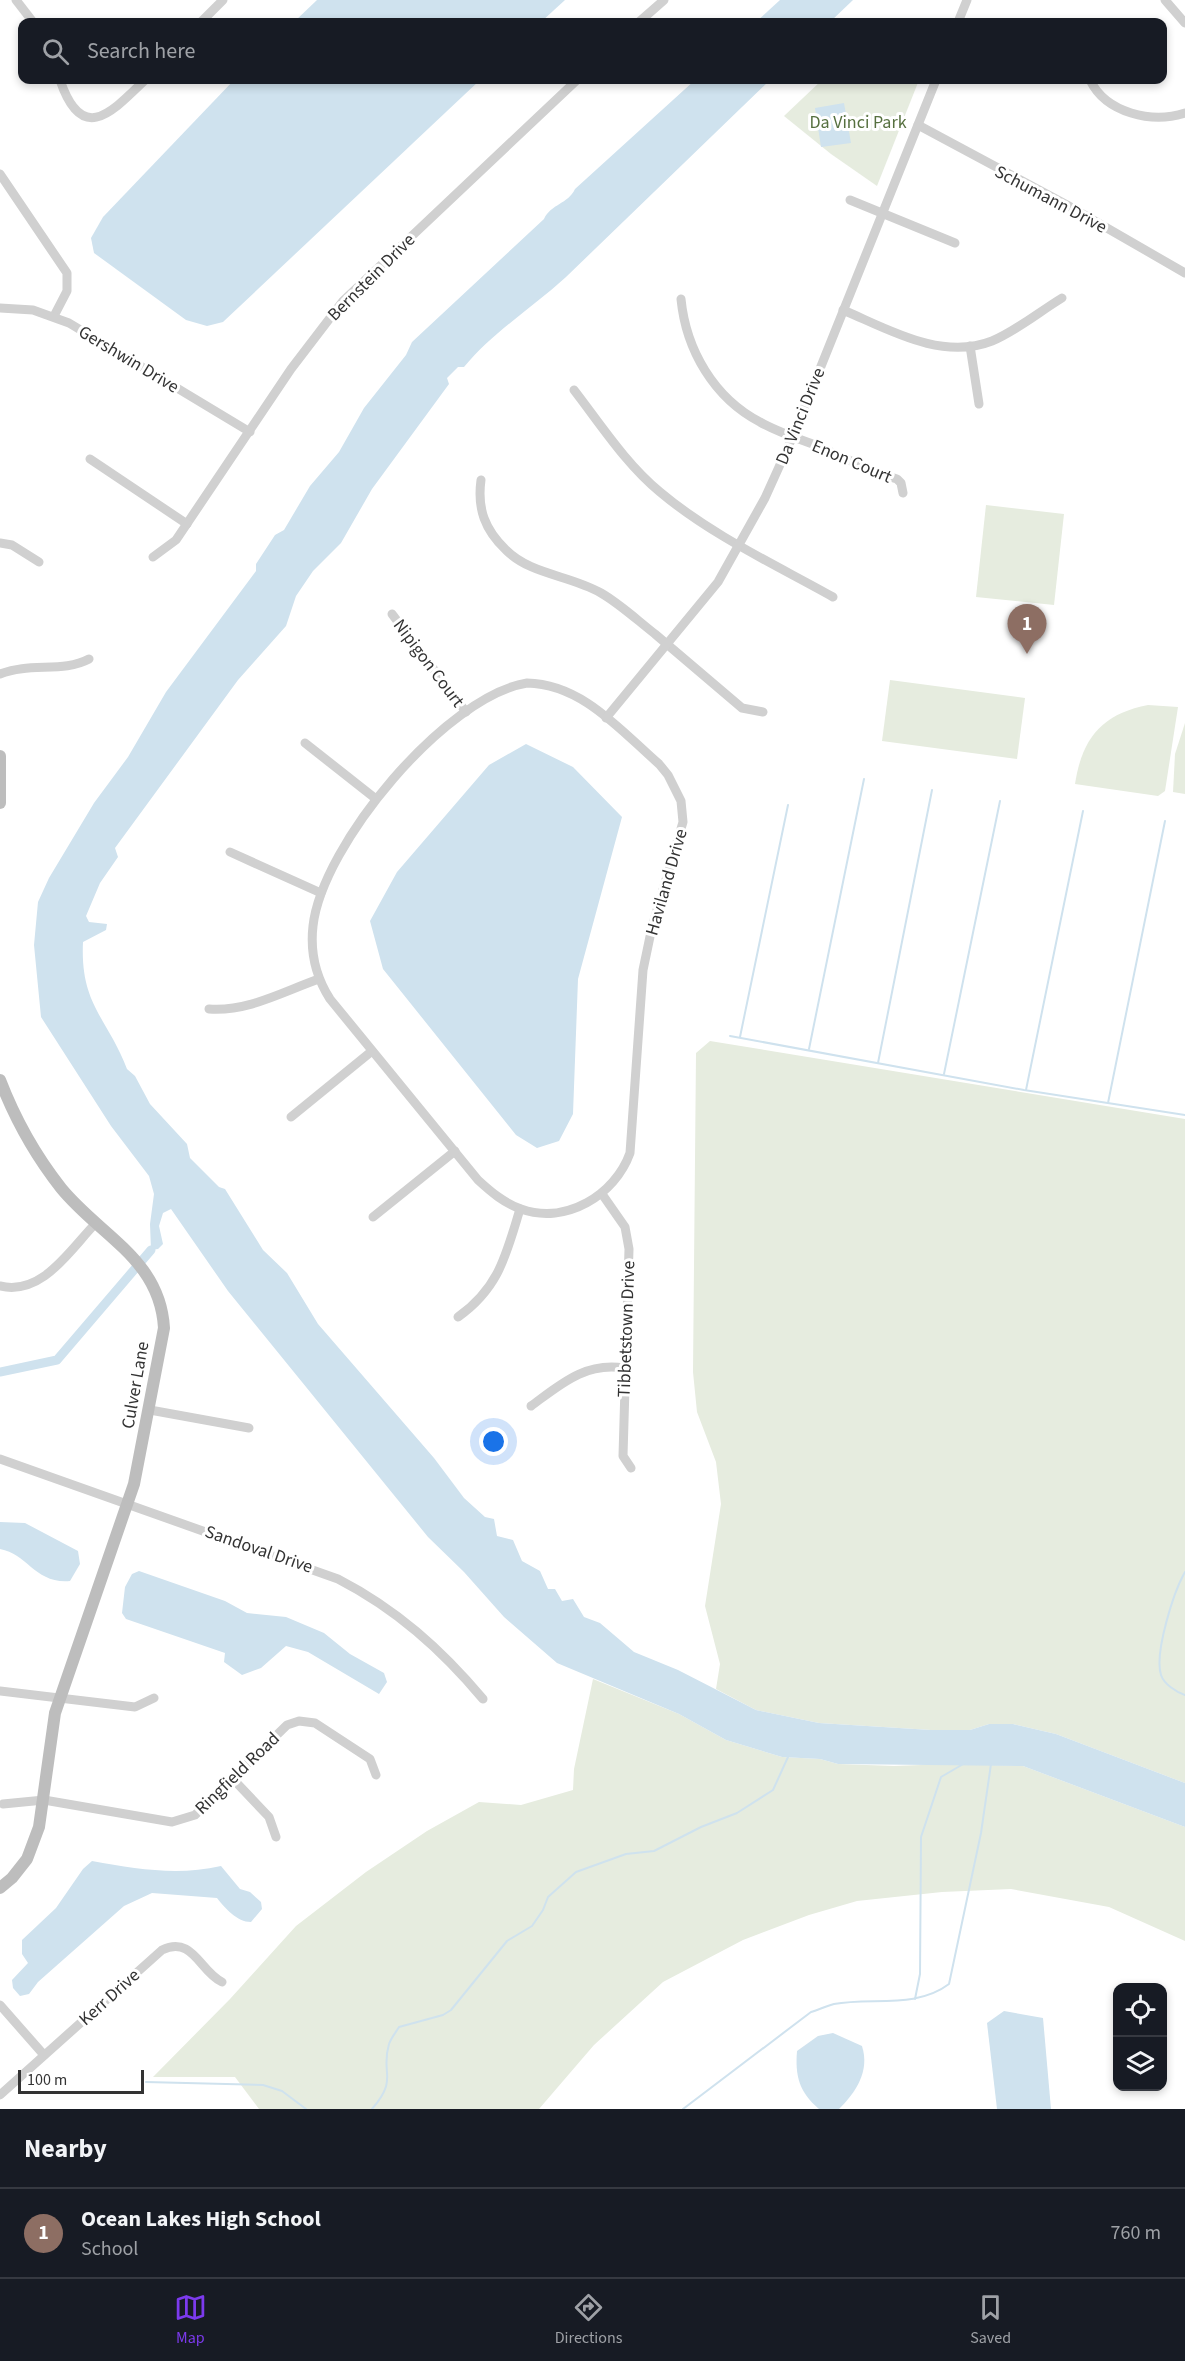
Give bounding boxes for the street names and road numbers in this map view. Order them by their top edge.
street label: Schumann Drive [990,159,1111,240]
street label: Bernstein Drive [322,228,421,327]
street label: Gershwin Drive [74,320,184,399]
street label: Da Vinci Drive [770,364,831,468]
street label: Enon Court [808,433,896,490]
street label: Nipigon Court [387,614,470,713]
street label: Haviland Drive [639,826,694,938]
street label: Tibbetstown Drive [612,1260,641,1398]
street label: Culver Lane [116,1339,155,1431]
street label: Sandoval Drive [202,1519,316,1580]
street label: Ringfield Road [189,1727,285,1820]
street label: Kerr Drive [73,1963,145,2032]

